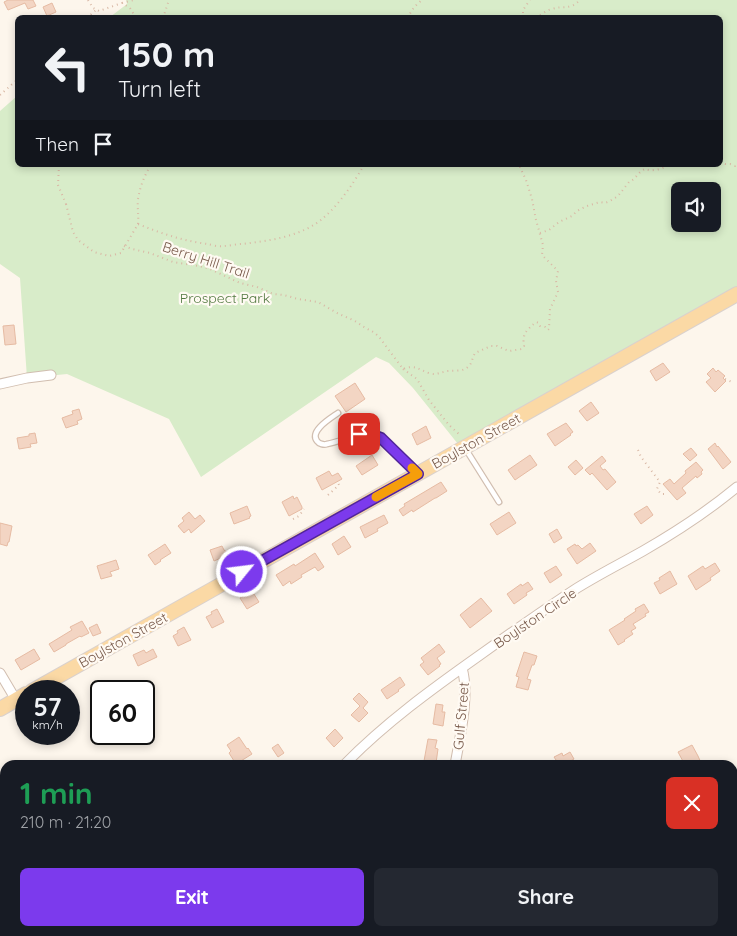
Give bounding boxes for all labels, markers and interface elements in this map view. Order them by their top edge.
text: 150 m [118,32,215,76]
icon: left [35,35,100,100]
text: Turn left [118,75,201,103]
icon: arrive [89,130,117,158]
text: Then [35,132,79,156]
map controls [671,182,721,232]
button: sound [671,182,721,232]
street label: Berry Hill Trail [160,237,252,283]
park label: Prospect Park [180,289,270,307]
street label: Boylston Street [429,409,524,473]
pin [338,413,380,455]
icon: arrive [345,420,373,448]
position arrow [215,545,267,597]
street label: Boylston Circle [490,584,580,652]
street label: Boylston Street [76,608,171,672]
speed limit sign: 60 [90,680,155,745]
street label: Gulf Street [449,681,473,751]
text: 57 [33,691,62,722]
text: km/h [32,717,63,732]
text: 1 min [20,774,93,812]
button: close [666,777,718,829]
text: 210 m · 21:20 [20,812,111,832]
button: Exit [20,868,364,926]
button: Share [374,868,718,926]

